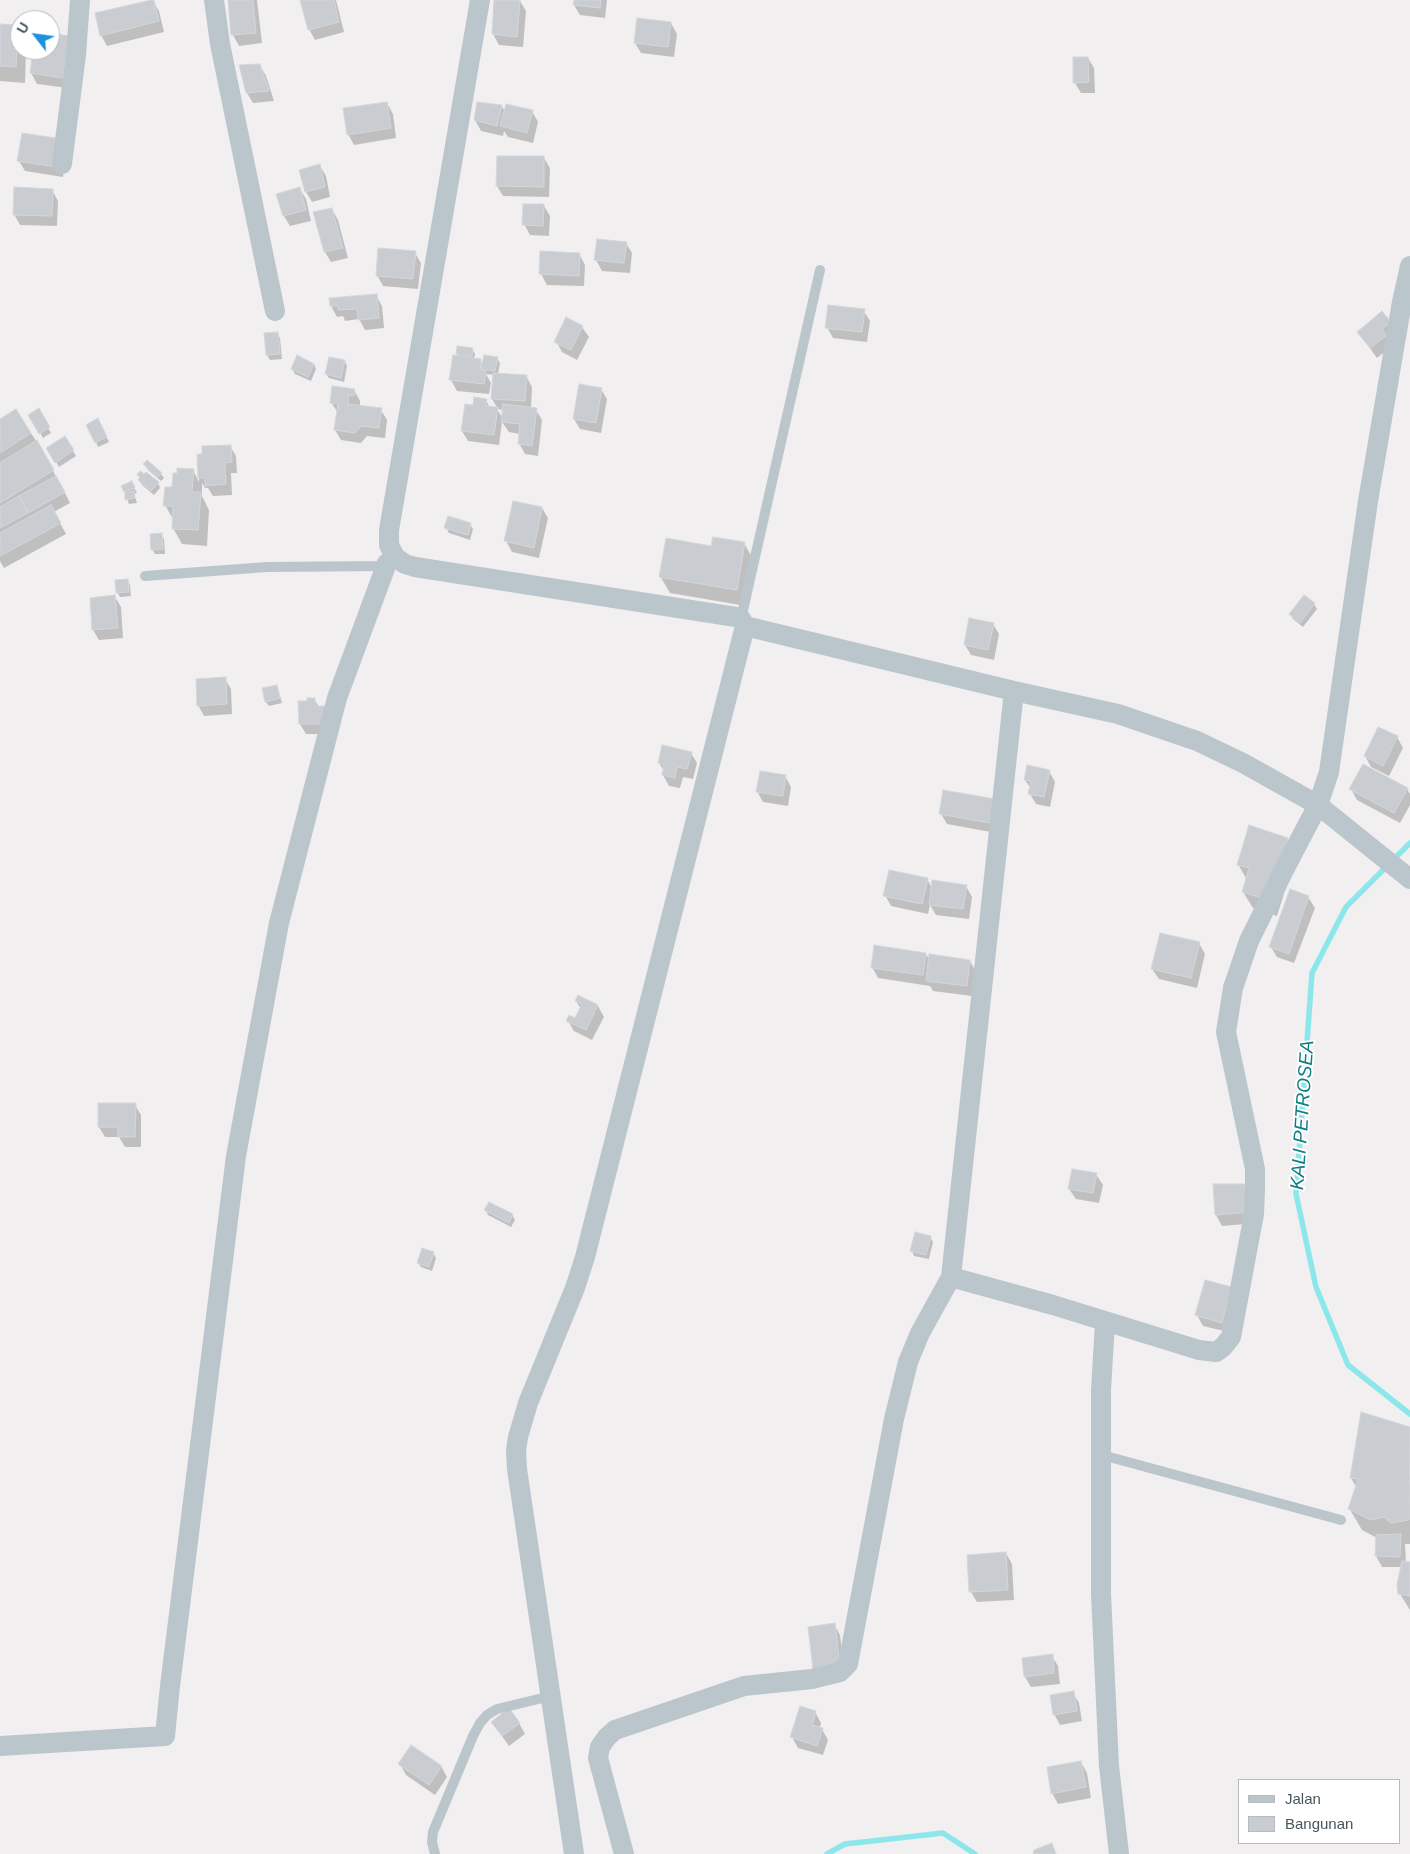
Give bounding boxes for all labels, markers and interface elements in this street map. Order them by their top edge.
north arrow [10,10,60,60]
text: U [13,20,32,36]
water label: KALI PETROSEA [1286,1039,1320,1191]
legend [1238,1779,1400,1844]
text: Jalan [1285,1790,1321,1807]
text: Bangunan [1285,1815,1353,1832]

